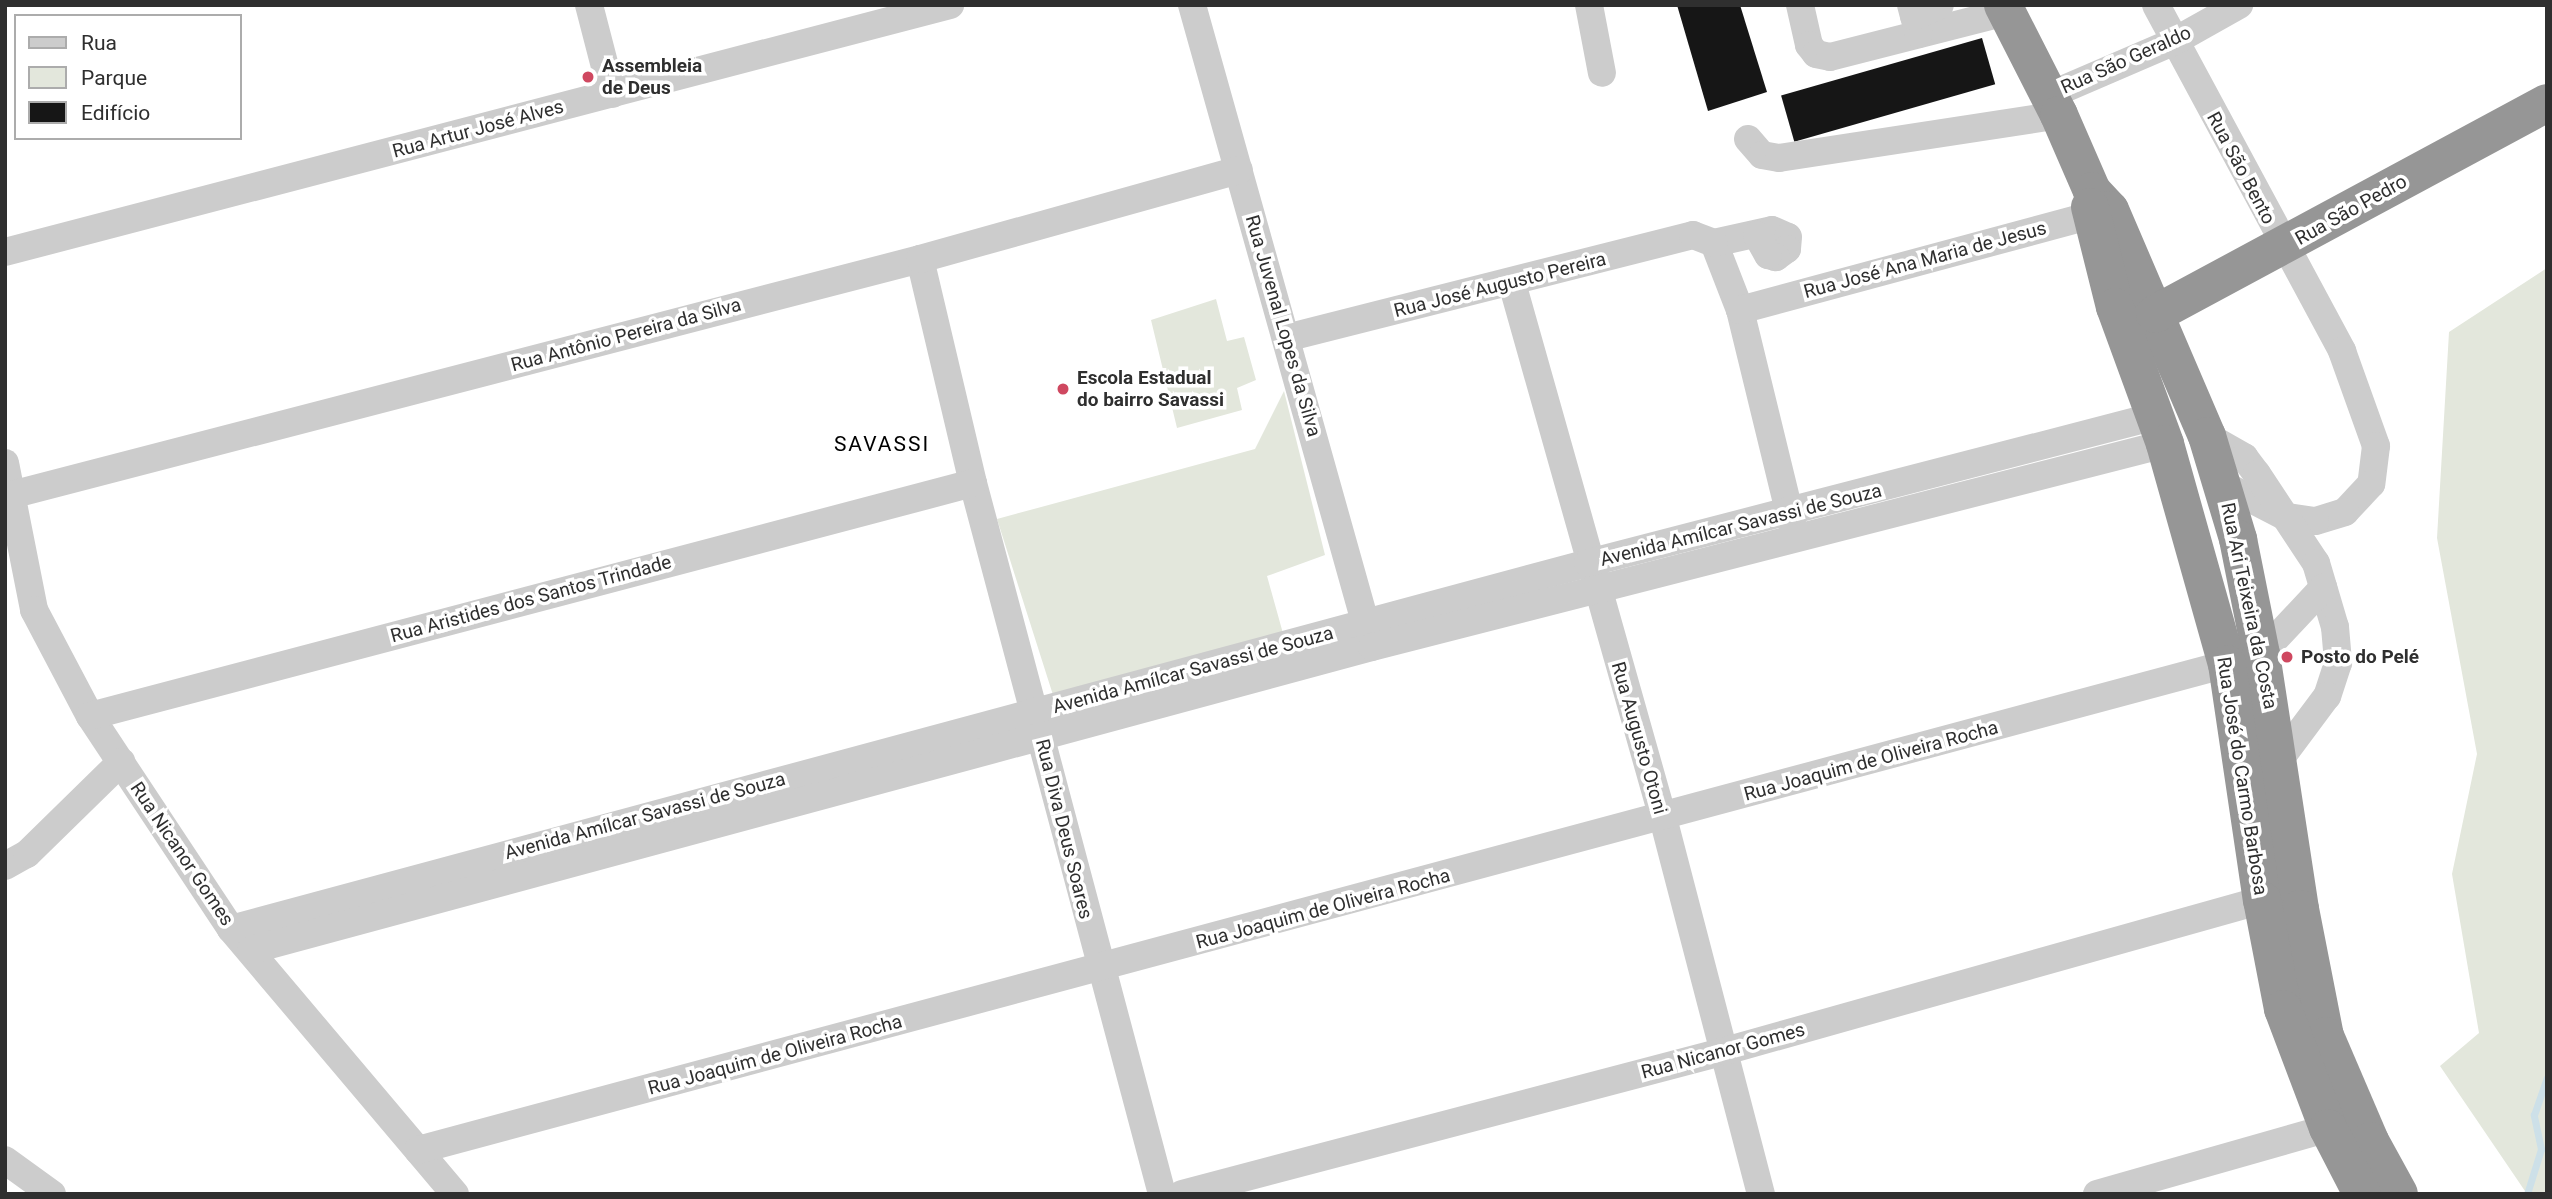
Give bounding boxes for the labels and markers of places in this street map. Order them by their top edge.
place label: Assembleia de Deus [602,55,702,99]
marker: Assembleia de Deus [580,69,596,85]
place label: Escola Estadual do bairro Savassi [1077,367,1224,411]
marker: Escola Estadual do bairro Savassi [1055,381,1071,397]
place label: Posto do Pelé [2301,646,2419,668]
marker: Posto do Pelé [2279,649,2295,665]

